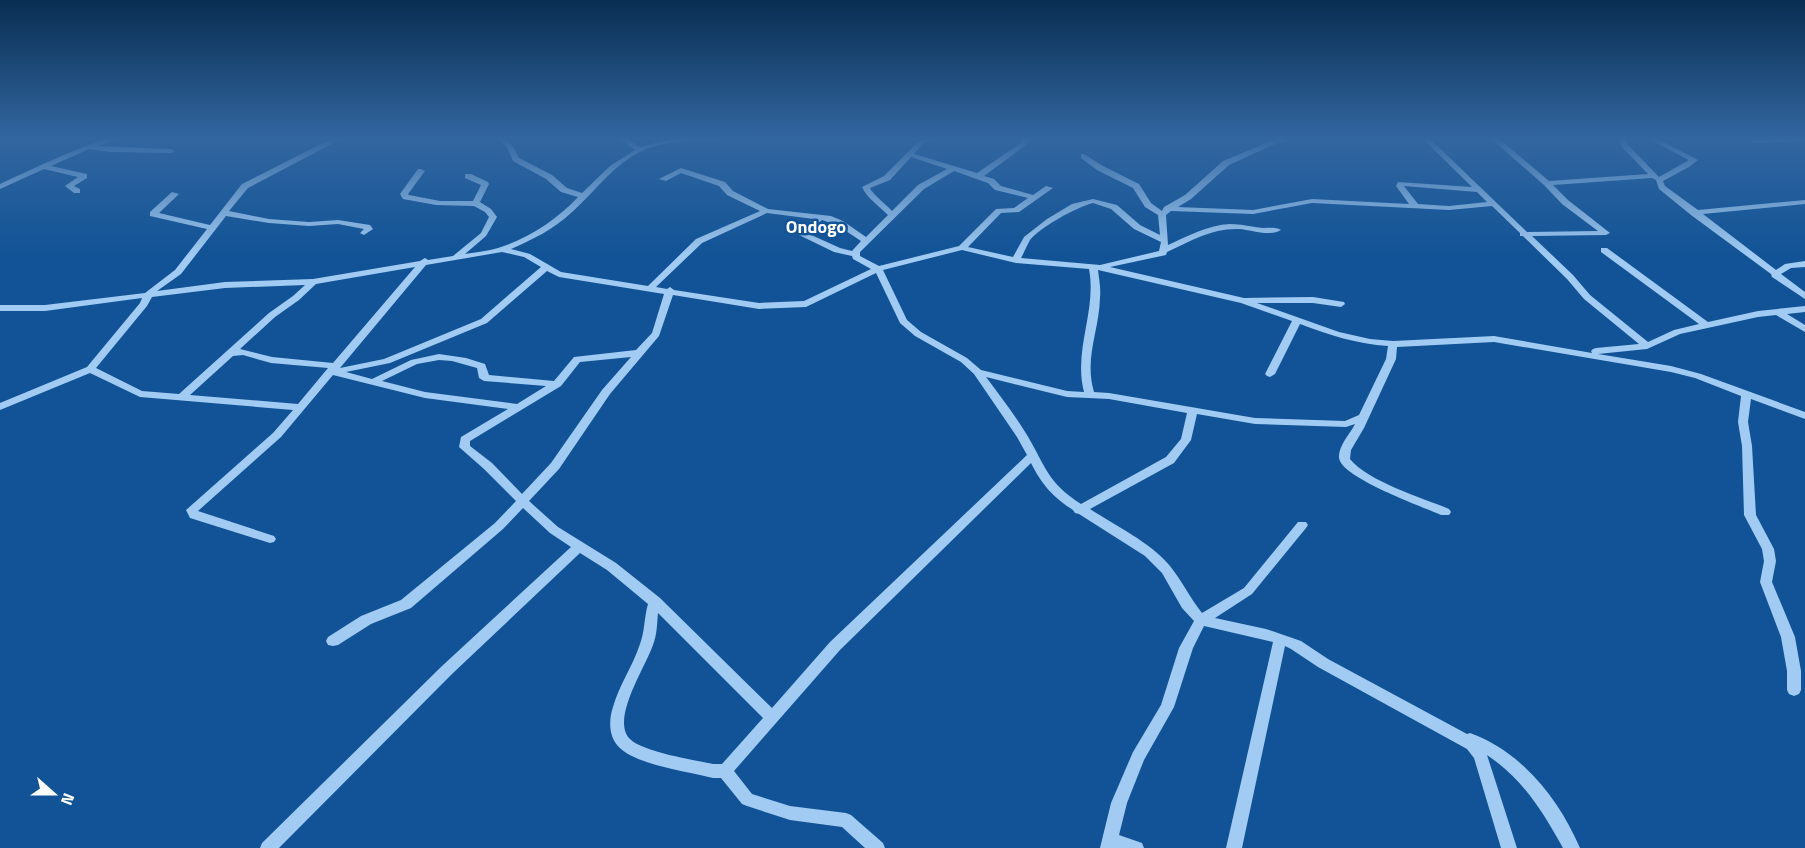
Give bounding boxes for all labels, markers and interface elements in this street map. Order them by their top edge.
district label: Ondogo [786,213,846,240]
north arrow [24,764,84,824]
text: N [55,790,81,809]

